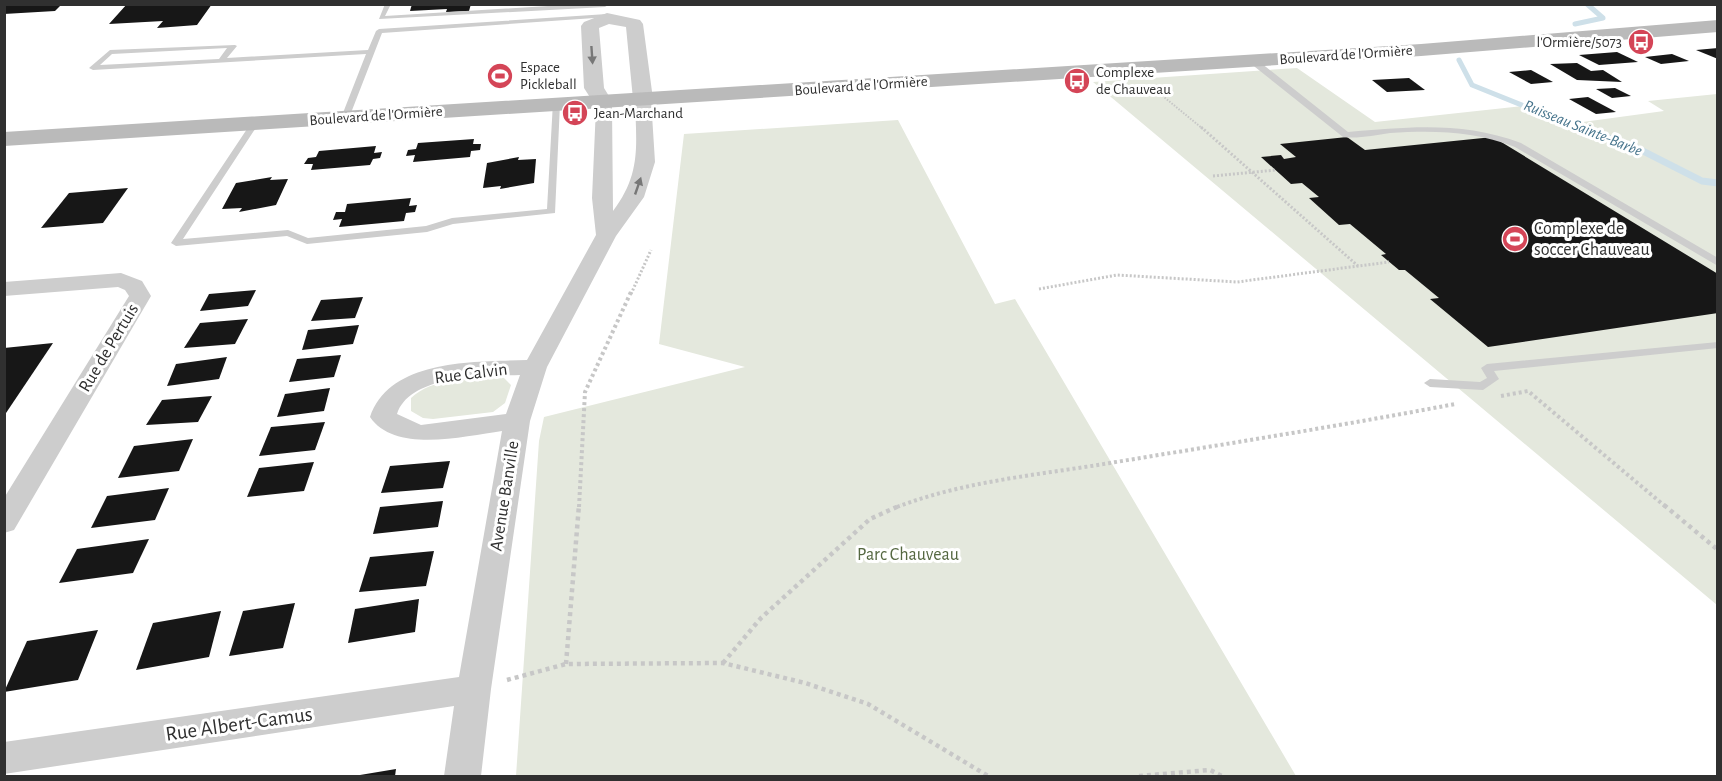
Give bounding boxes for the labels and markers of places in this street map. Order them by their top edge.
bus stop icon: l'Ormière/5073 [1626,27,1656,57]
place label: l'Ormière/5073 [1536,35,1622,50]
place label: Espace Pickleball [520,60,577,92]
sports icon: Espace Pickleball [485,61,515,91]
place label: Complexe de Chauveau [1096,65,1171,97]
bus stop icon: Complexe de Chauveau [1062,66,1092,96]
bus stop icon: Jean-Marchand [560,98,590,128]
place label: Jean-Marchand [594,106,683,121]
place label: Complexe de soccer Chauveau [1534,220,1650,259]
sports icon: Complexe de soccer Chauveau [1500,224,1530,254]

